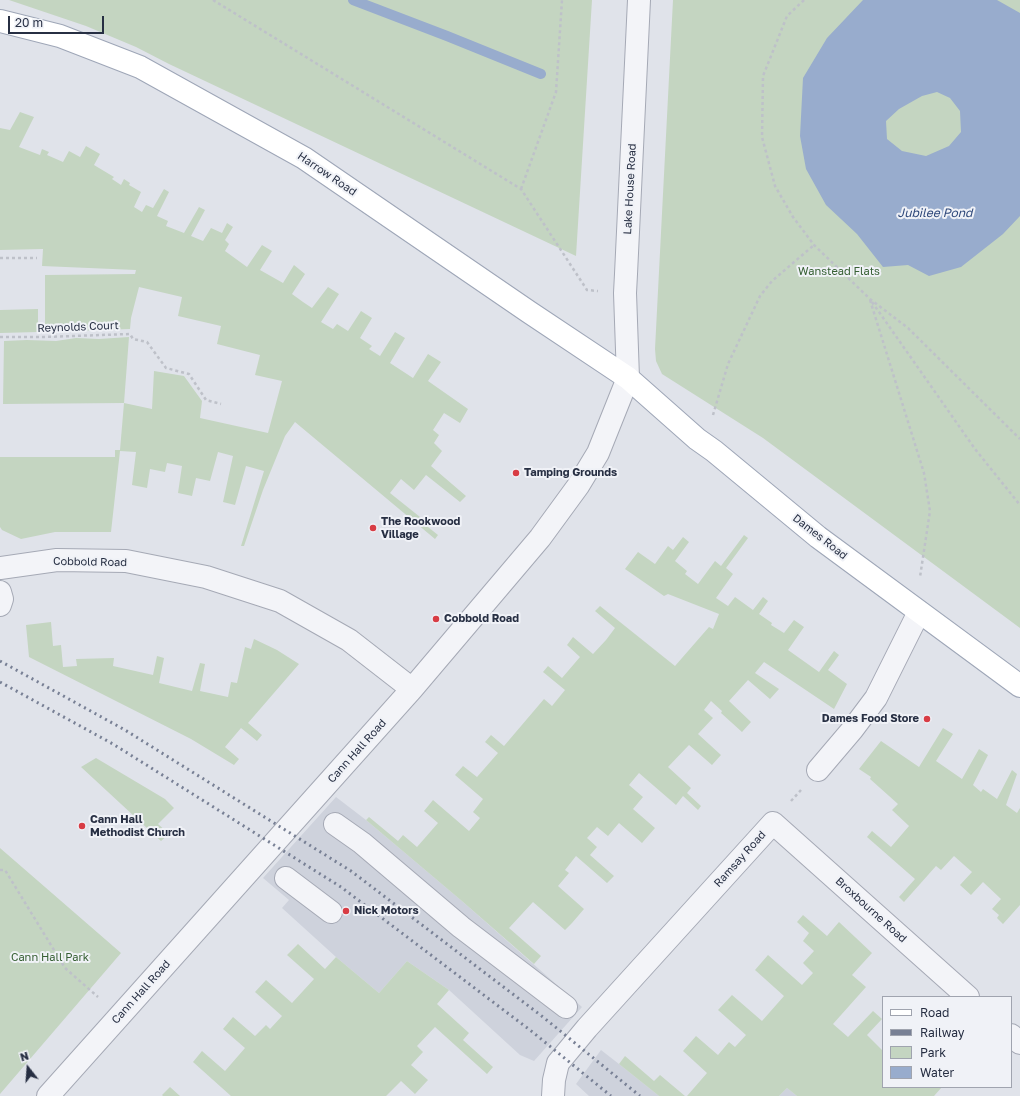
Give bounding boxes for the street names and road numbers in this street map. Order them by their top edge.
street label: Lake House Road [621,143,639,235]
street label: Harrow Road [295,149,359,199]
street label: Reynolds Court [37,319,119,335]
street label: Dames Road [790,512,850,562]
street label: Cobbold Road [53,555,127,569]
street label: Cann Hall Road [325,716,389,786]
street label: Ramsay Road [711,828,769,890]
street label: Broxbourne Road [833,875,909,945]
street label: Cann Hall Road [109,957,173,1027]

